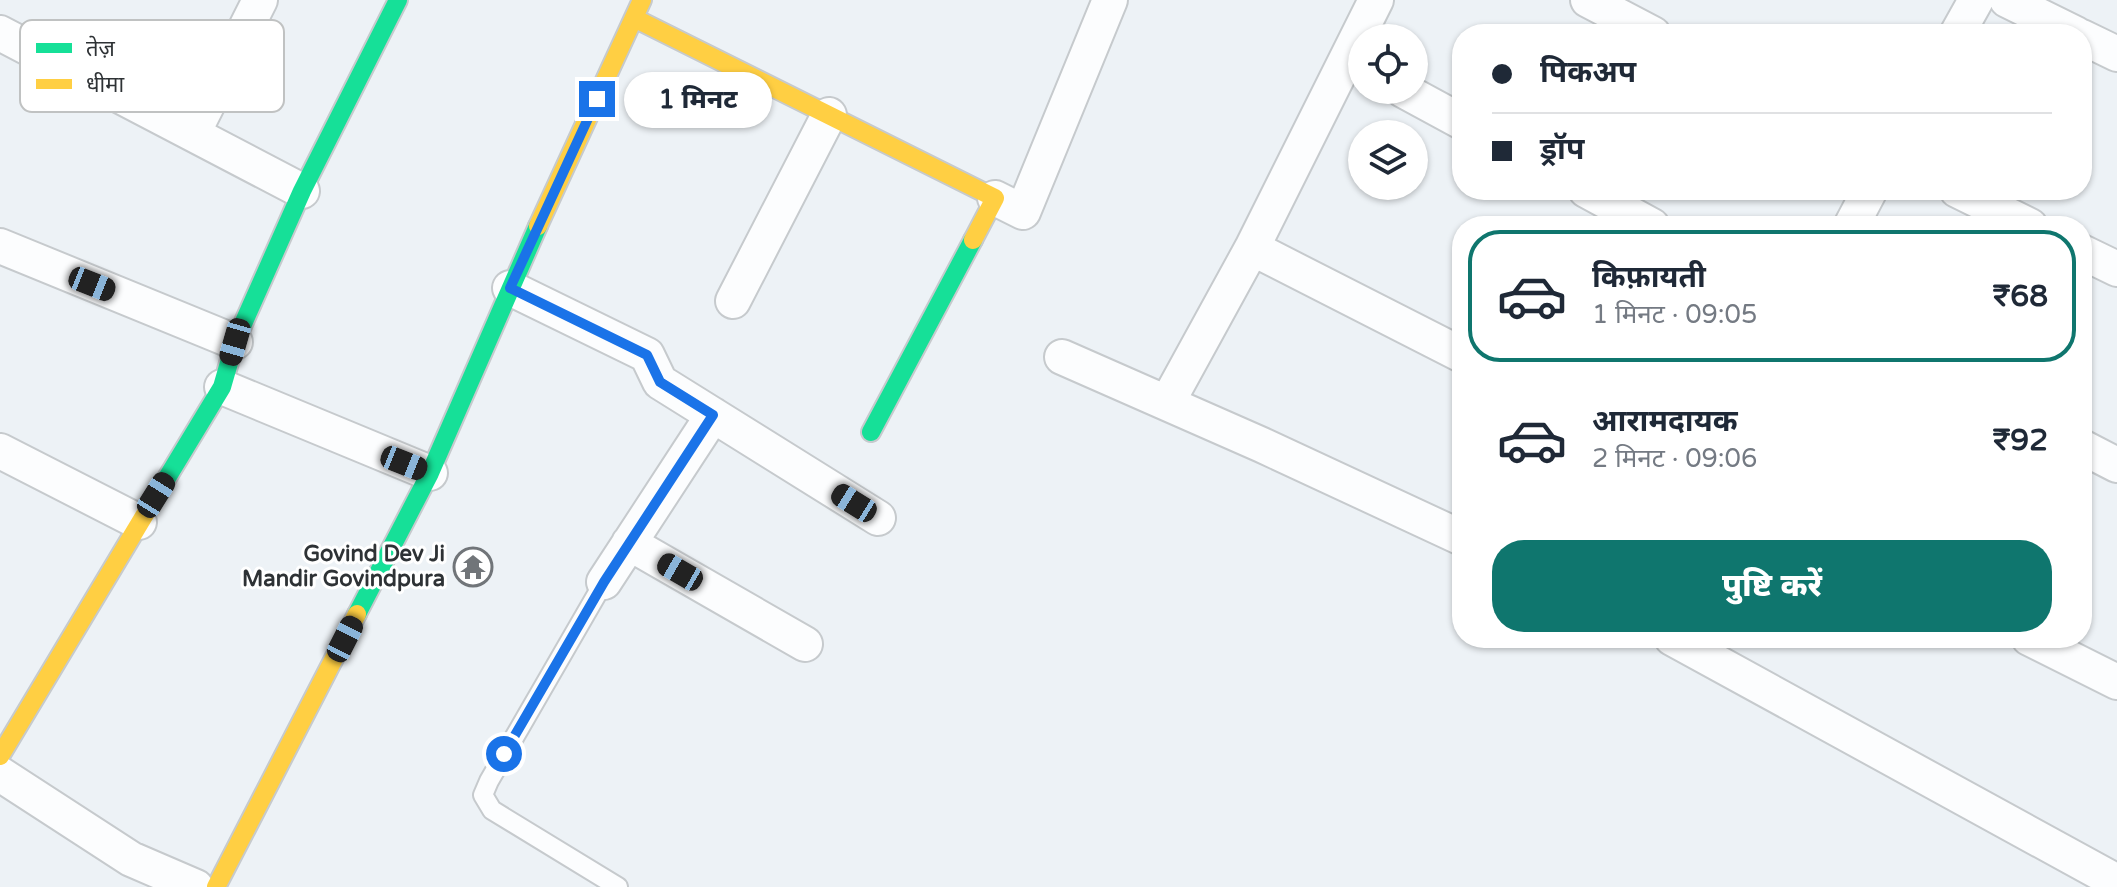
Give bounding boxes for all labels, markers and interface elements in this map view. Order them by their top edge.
legend [20,20,284,112]
map controls [1348,24,1428,200]
button: locate [1348,24,1428,104]
text: तेज़ [86,35,116,62]
text: पिकअप [1540,54,1636,91]
callout: 1 मिनट [625,71,773,127]
text: धीमा [86,72,124,98]
route end [579,81,615,117]
text: 1 मिनट [658,84,738,115]
button: layers [1348,120,1428,200]
text: ड्रॉप [1540,131,1584,168]
text: किफ़ायती [1592,259,1706,296]
icon: car [1496,260,1568,332]
car [65,264,119,304]
text: ₹68 [1993,278,2048,315]
text: 1 मिनट · 09:05 [1592,299,1757,330]
car [217,316,253,368]
text: आरामदायक [1592,403,1738,440]
icon: car [1496,404,1568,476]
text: ₹92 [1993,422,2048,459]
car [377,443,431,483]
text: 2 मिनट · 09:06 [1592,443,1757,474]
car [133,468,179,522]
car [827,480,881,526]
button: पुष्टि करें [1492,540,2052,632]
place label: Govind Dev Ji Mandir Govindpura [242,541,445,592]
temple icon: Govind Dev Ji Mandir Govindpura [452,546,494,588]
car [653,550,707,594]
car [323,612,367,666]
route start [486,736,522,772]

